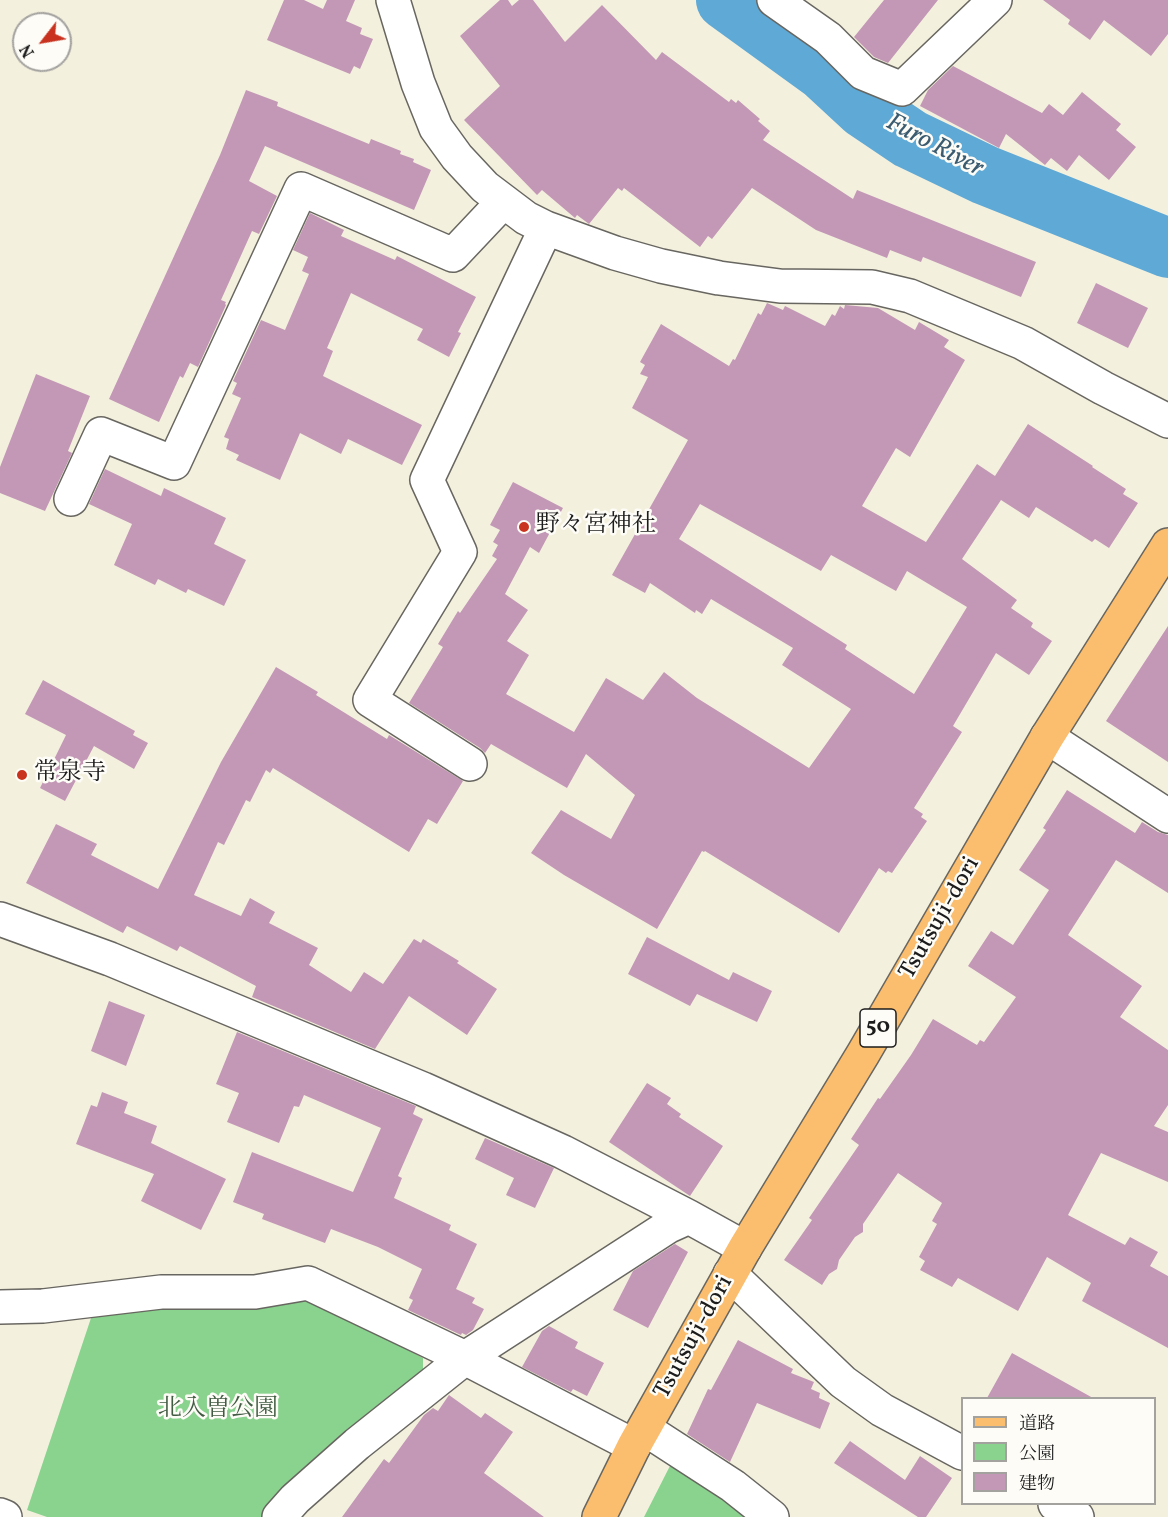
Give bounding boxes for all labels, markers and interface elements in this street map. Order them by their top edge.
north arrow [12,12,72,72]
text: N [16,40,41,61]
water label: Furo River [880,108,988,186]
place label: 野々宮神社 [536,513,656,541]
marker: 野々宮神社 [517,520,531,534]
place label: 常泉寺 [34,761,106,789]
marker: 常泉寺 [15,768,29,782]
street label: Tsutsuji-dori [894,853,988,985]
road number: 50 [860,1009,896,1047]
street label: Tsutsuji-dori [649,1271,741,1405]
park label: 北入曽公園 [158,1397,278,1425]
legend [961,1397,1156,1505]
text: 道路 [1019,1412,1055,1437]
text: 公園 [1019,1442,1055,1467]
text: 建物 [1019,1472,1055,1497]

